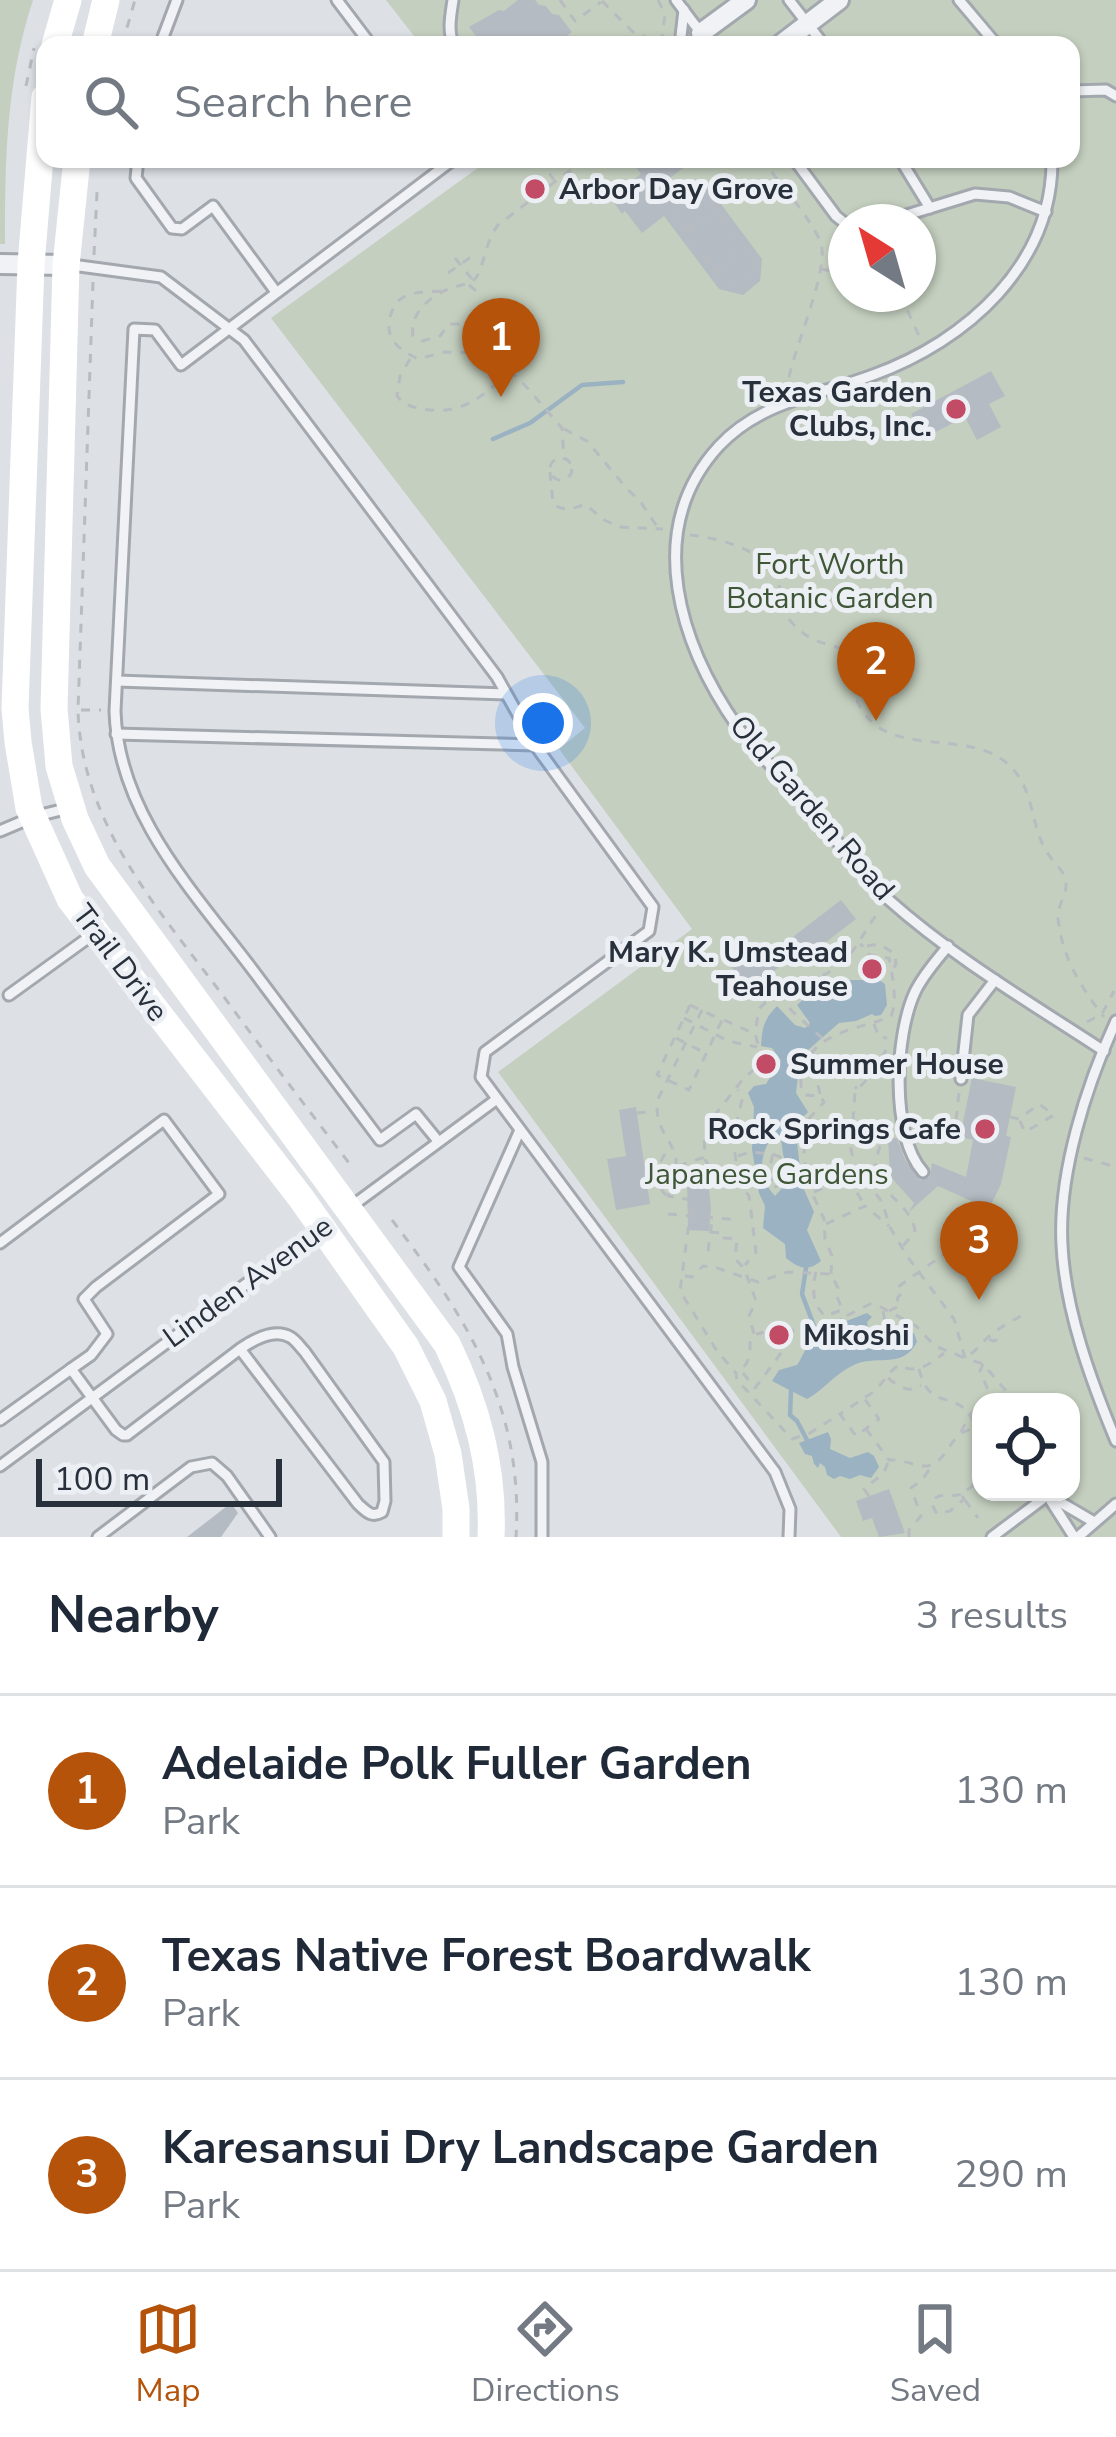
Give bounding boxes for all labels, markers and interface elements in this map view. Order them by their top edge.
search box [36,36,1080,168]
icon: search [78,69,144,135]
text: Search here [174,72,413,133]
place label: Arbor Day Grove [559,169,794,210]
marker: Arbor Day Grove [522,176,548,202]
north arrow [828,204,936,312]
pin: 1 [462,298,540,397]
place label: Texas Garden Clubs, Inc. [742,372,932,447]
marker: Texas Garden Clubs, Inc. [943,396,969,422]
park label: Fort Worth Botanic Garden [726,544,934,619]
pin: 2 [837,622,915,721]
your location [513,693,573,753]
street label: Old Garden Road [720,707,904,909]
street label: Trail Drive [62,896,178,1030]
place label: Mary K. Umstead Teahouse [608,932,848,1007]
marker: Mary K. Umstead Teahouse [859,956,885,982]
place label: Summer House [790,1044,1004,1085]
marker: Summer House [753,1051,779,1077]
place label: Rock Springs Cafe [707,1109,961,1150]
marker: Rock Springs Cafe [972,1116,998,1142]
park label: Japanese Gardens [644,1154,889,1195]
pin: 3 [940,1201,1018,1300]
street label: Linden Avenue [155,1206,341,1358]
place label: Mikoshi [803,1315,910,1356]
marker: Mikoshi [766,1322,792,1348]
map controls [972,1393,1080,1501]
button: locate [972,1393,1080,1501]
scale bar [36,1453,282,1506]
text: 100 m [54,1457,150,1502]
text: Nearby [48,1580,219,1650]
text: 3 results [916,1589,1068,1642]
text: Adelaide Polk Fuller Garden [162,1734,752,1795]
text: 1 [75,1764,99,1817]
text: 130 m [954,1764,1068,1817]
text: Park [162,1795,240,1848]
text: Texas Native Forest Boardwalk [162,1926,811,1987]
text: 2 [75,1956,99,2009]
text: 130 m [954,1956,1068,2009]
text: Park [162,1987,240,2040]
text: Karesansui Dry Landscape Garden [162,2118,879,2179]
text: 3 [75,2148,99,2201]
text: 290 m [954,2148,1068,2201]
text: Park [162,2179,240,2232]
tab: Map [135,2296,201,2413]
tab: Directions [471,2296,620,2413]
tab: Saved [890,2296,981,2413]

